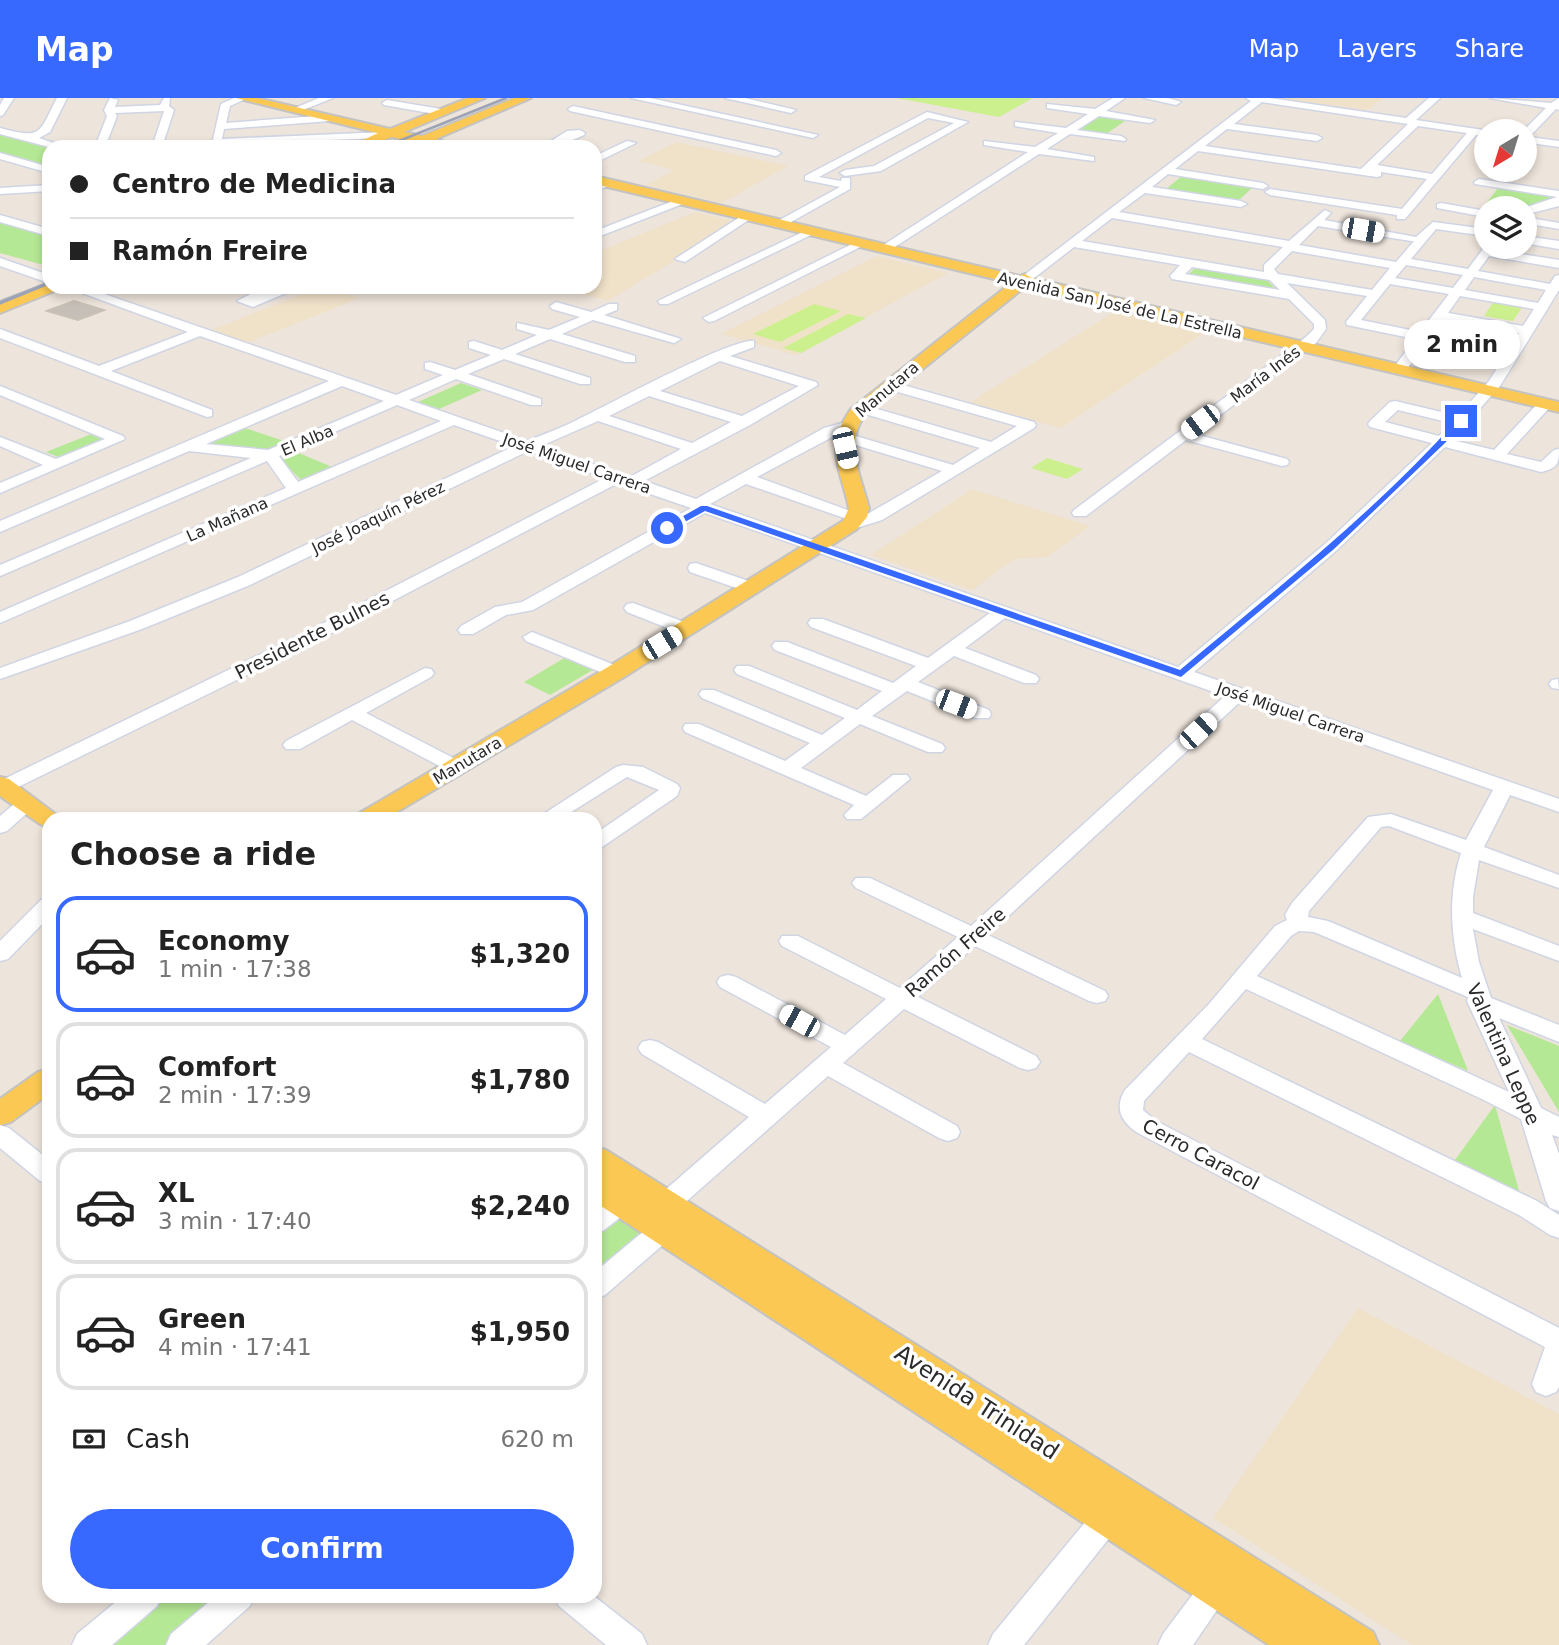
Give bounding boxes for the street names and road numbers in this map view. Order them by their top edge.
street label: Avenida San José de La Estrella [996,268,1244,343]
street label: María Inés [1227,342,1304,407]
street label: Manutara [852,358,923,421]
street label: El Alba [278,421,336,460]
street label: José Miguel Carrera [499,429,653,498]
street label: José Joaquín Pérez [308,477,448,558]
street label: La Mañana [183,493,271,546]
street label: Presidente Bulnes [231,587,393,683]
street label: José Miguel Carrera [1213,678,1367,747]
street label: Manutara [430,733,505,788]
street label: Ramón Freire [900,902,1010,1002]
street label: Valentina Leppe [1463,980,1545,1128]
street label: Cerro Caracol [1139,1114,1263,1194]
street label: Avenida Trinidad [890,1339,1064,1465]

